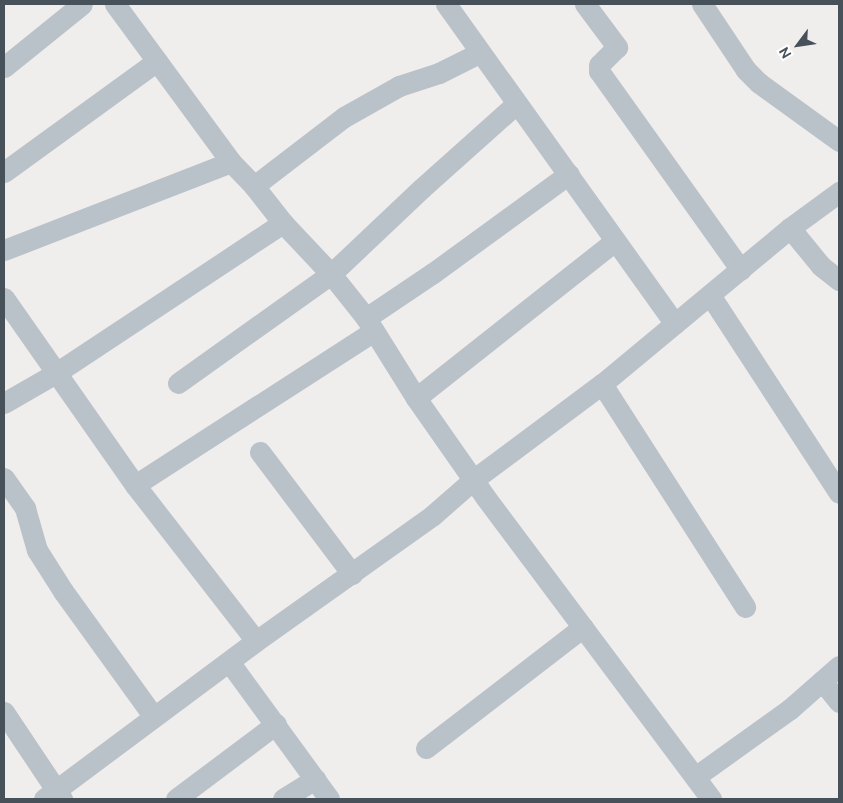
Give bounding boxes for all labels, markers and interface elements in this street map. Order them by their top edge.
north arrow [773,20,823,70]
text: N [776,44,795,61]

